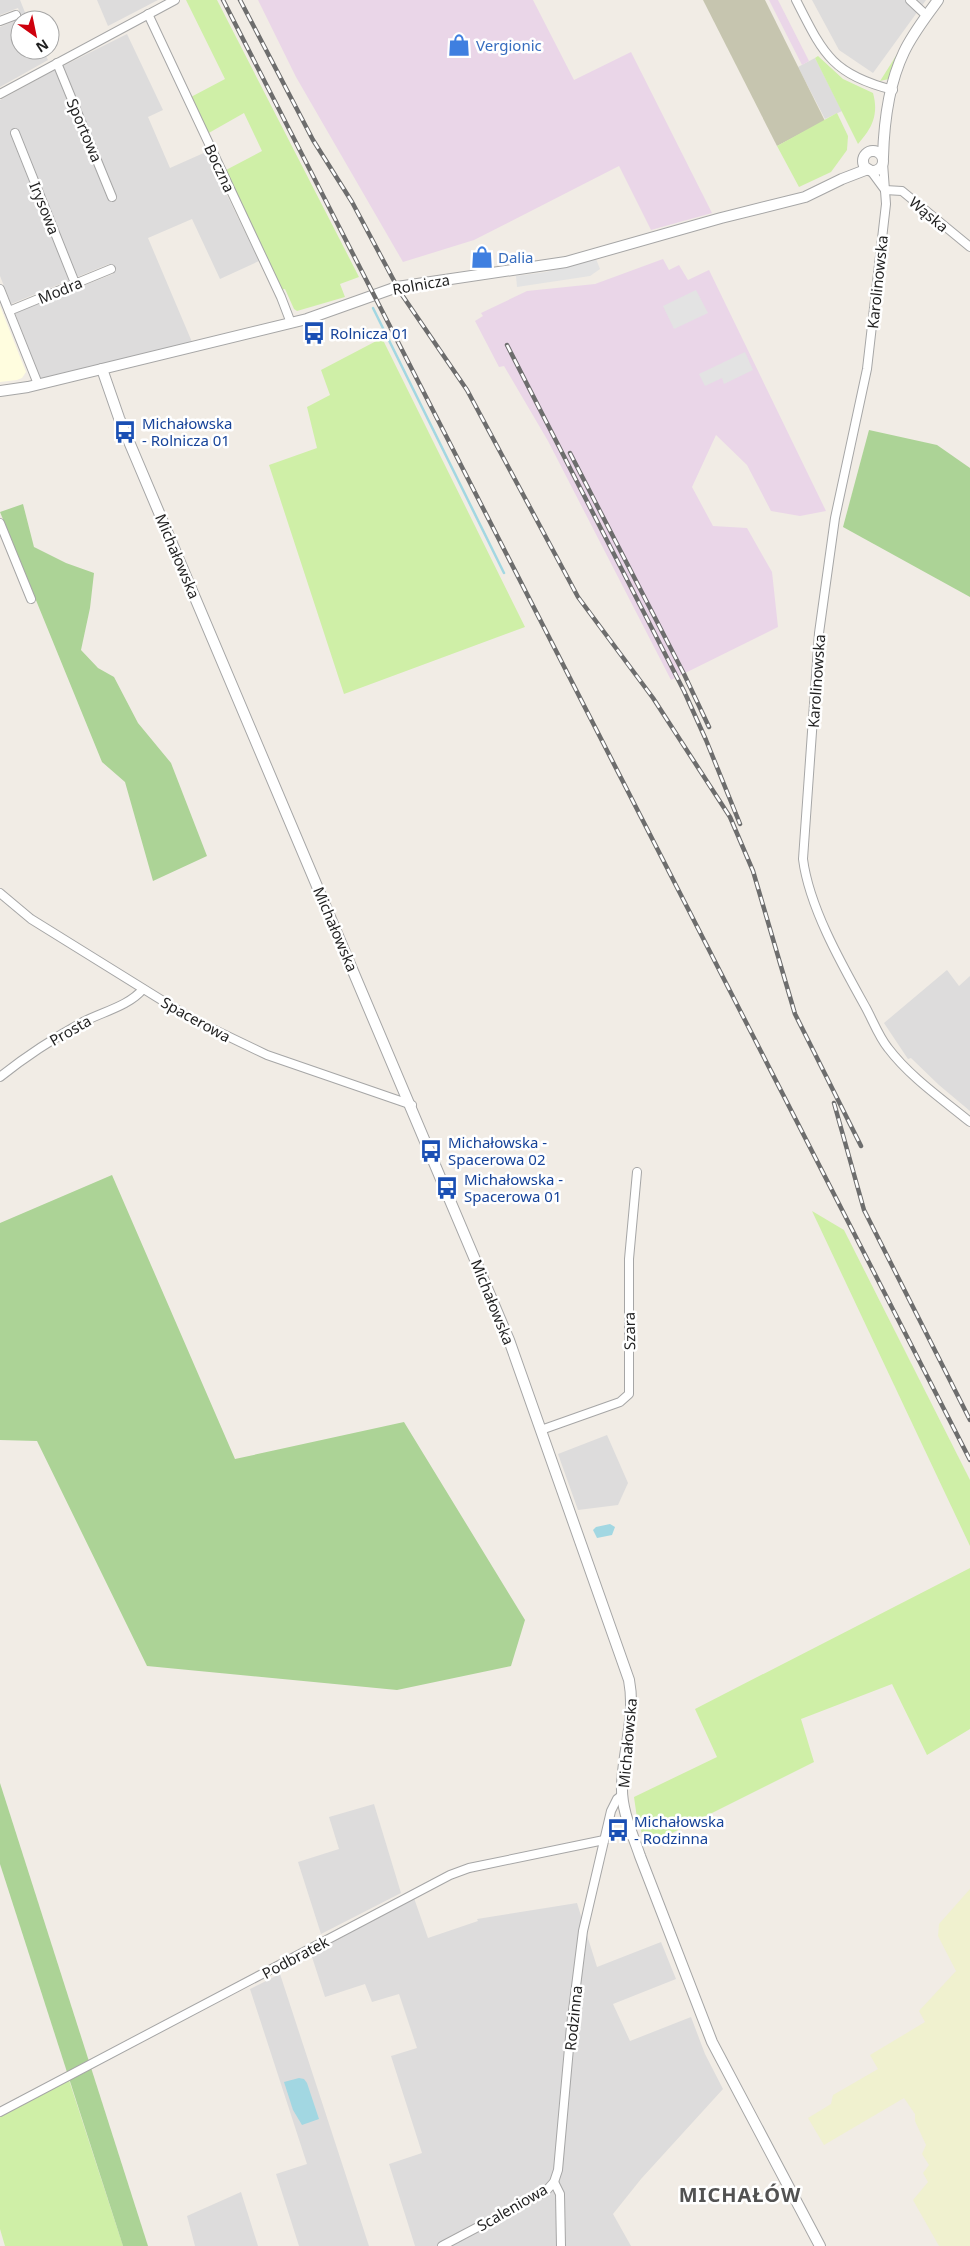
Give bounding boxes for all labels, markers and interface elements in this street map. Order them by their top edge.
north arrow [10,10,60,60]
shop icon: Vergionic [446,32,472,58]
text: N [32,35,52,57]
place label: Vergionic [476,35,542,55]
street label: Sportowa [63,95,107,165]
street label: Boczna [200,141,240,195]
street label: Irysowa [25,179,65,237]
street label: Wąska [905,192,953,236]
street label: Karolinowska [862,234,892,330]
shop icon: Dalia [469,244,495,270]
place label: Dalia [498,247,534,267]
street label: Rolnicza [391,269,451,299]
street label: Modra [35,272,85,308]
bus stop icon: Rolnicza 01 [301,320,327,346]
place label: Rolnicza 01 [330,323,409,343]
place label: Michałowska - Rolnicza 01 [142,413,232,450]
bus stop icon: Michałowska - Rolnicza 01 [112,419,138,445]
street label: Michałowska [151,510,205,602]
street label: Karolinowska [803,633,829,729]
street label: Michałowska [309,883,363,975]
street label: Spacerowa [158,992,234,1046]
street label: Prosta [45,1010,95,1050]
place label: Michałowska - Spacerowa 02 [448,1132,547,1169]
bus stop icon: Michałowska - Spacerowa 02 [418,1138,444,1164]
place label: Michałowska - Spacerowa 01 [464,1169,563,1206]
bus stop icon: Michałowska - Spacerowa 01 [434,1175,460,1201]
street label: Michałowska [467,1256,519,1348]
street label: Szara [619,1312,639,1350]
street label: Michałowska [613,1697,641,1789]
place label: Michałowska - Rodzinna [634,1811,724,1848]
bus stop icon: Michałowska - Rodzinna [605,1817,631,1843]
street label: Podbratek [258,1931,332,1983]
street label: Rodzinna [560,1984,586,2052]
street label: Scaleniowa [473,2179,551,2235]
district label: MICHAŁÓW [679,2181,801,2208]

